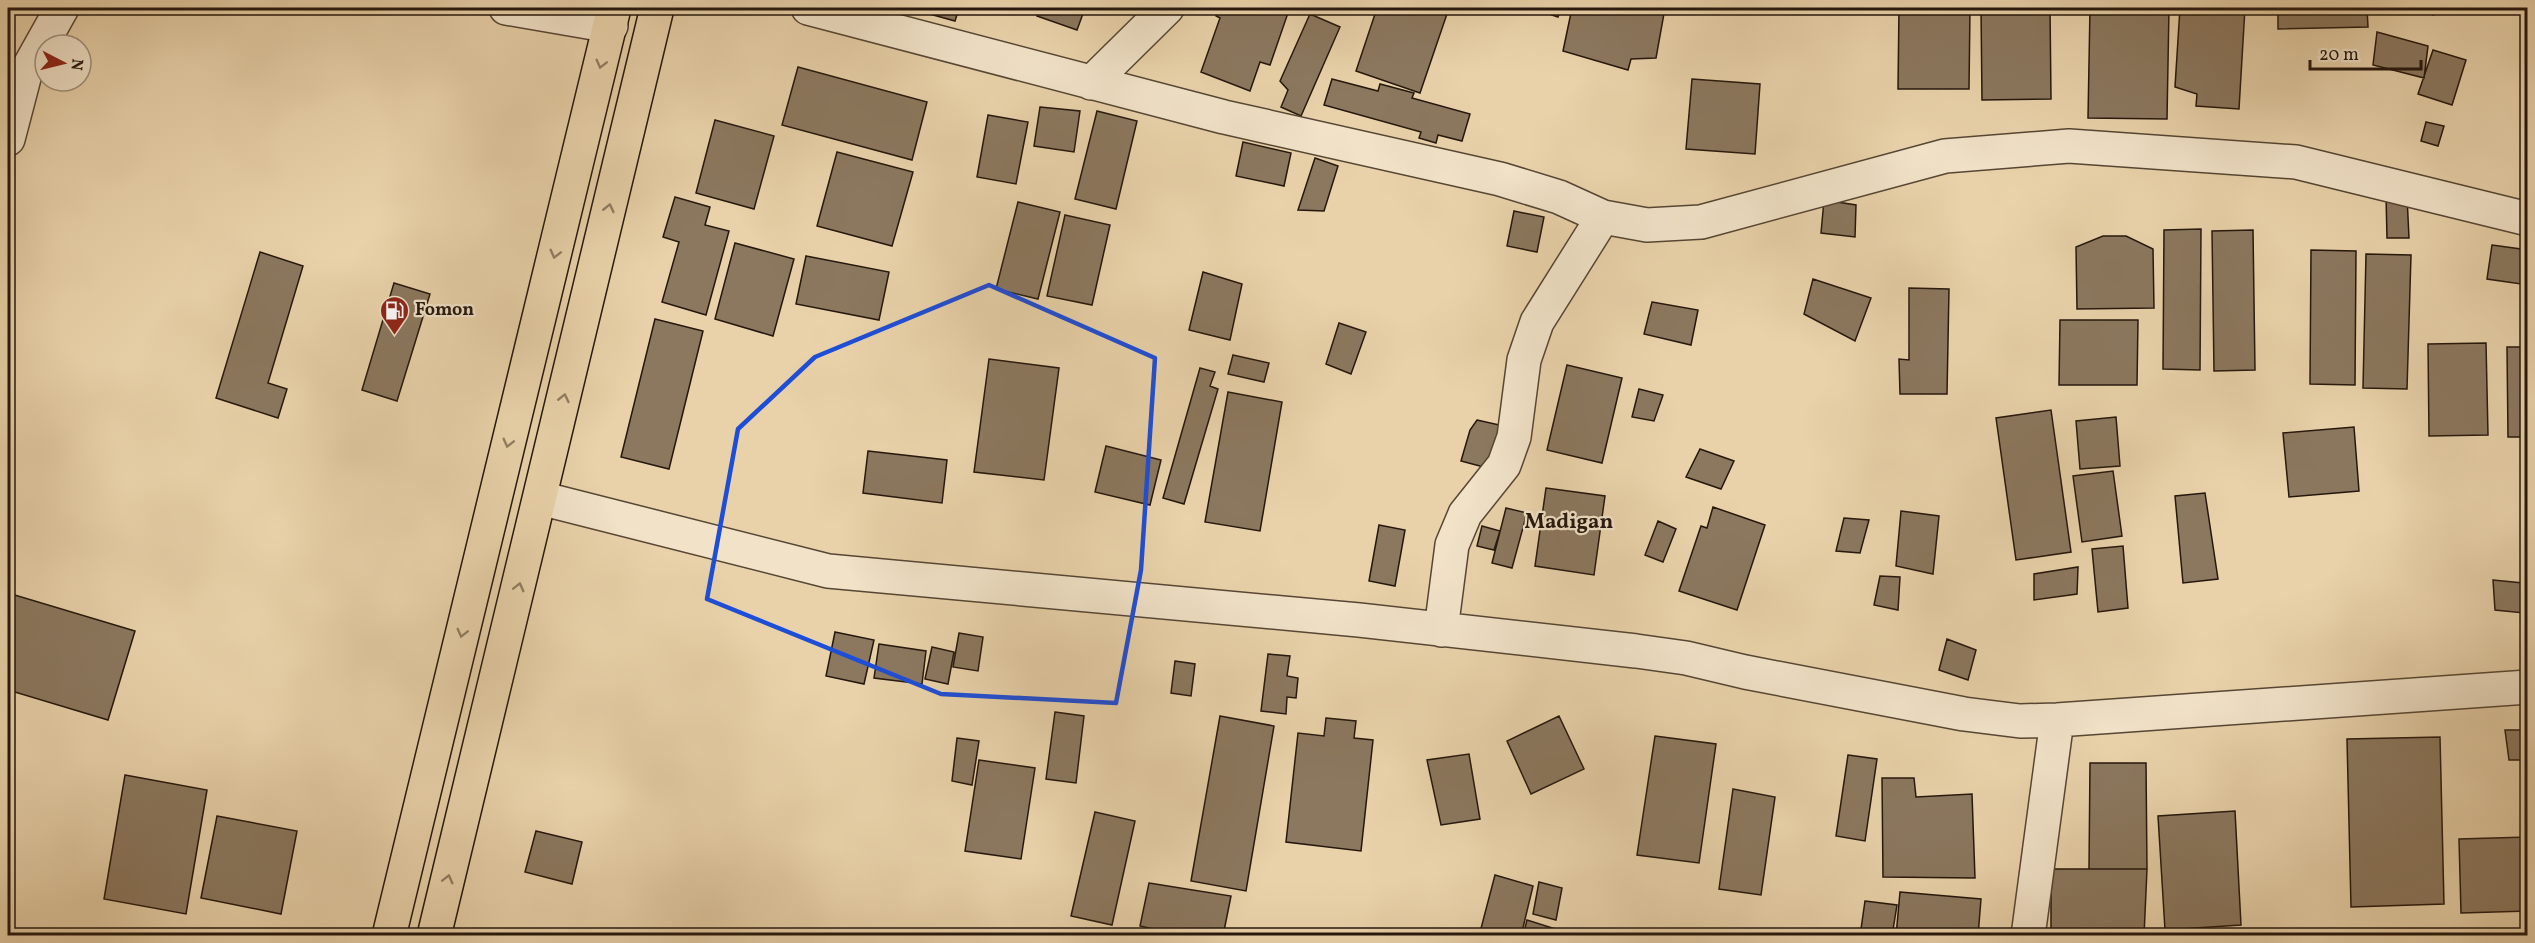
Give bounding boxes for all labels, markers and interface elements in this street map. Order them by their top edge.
north arrow [33,33,93,93]
scale bar [2310,33,2421,71]
text: 20 m [2319,43,2359,68]
text: N [64,57,88,72]
one-way arrow [596,59,609,69]
one-way arrow [601,203,614,213]
one-way arrow [549,249,562,259]
fuel station icon: Fomon [378,294,410,336]
place label: Fomon [415,298,474,323]
one-way arrow [557,393,570,403]
one-way arrow [503,437,515,448]
district label: Madigan [1525,508,1614,537]
one-way arrow [511,582,524,592]
one-way arrow [456,627,469,637]
one-way arrow [440,874,453,884]

